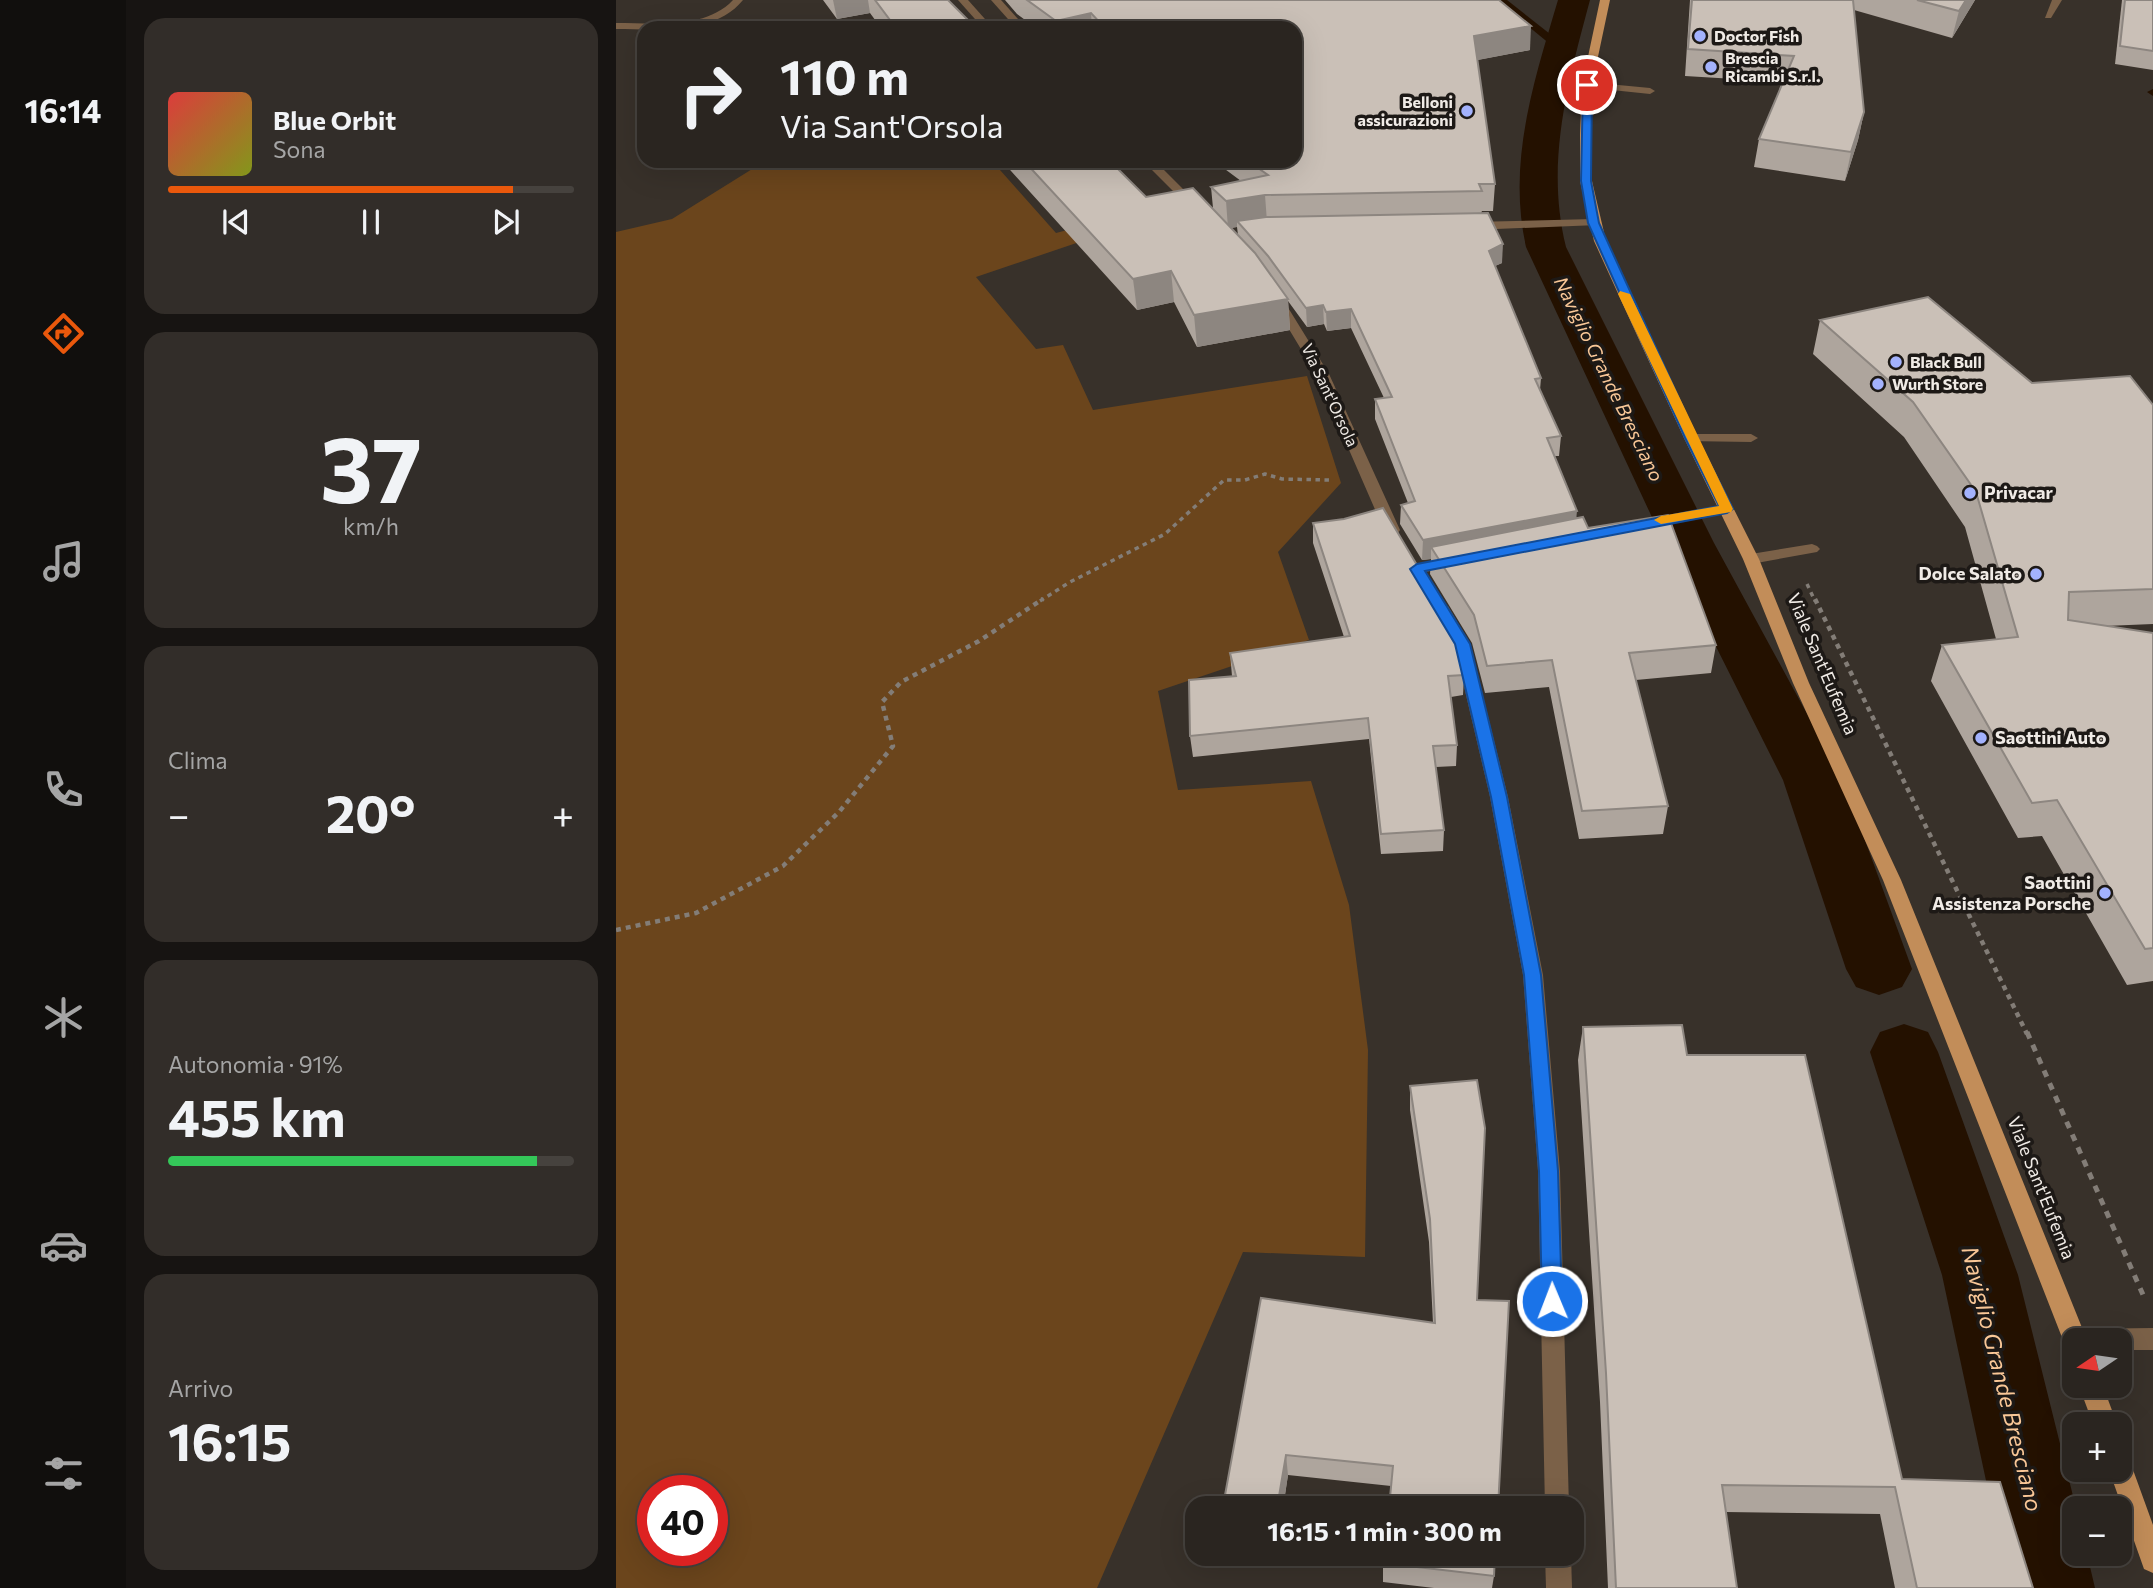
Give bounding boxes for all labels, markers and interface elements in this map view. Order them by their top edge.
place label: Doctor Fish [1714,26,1799,45]
marker: Doctor Fish [1692,28,1708,44]
text: 110 m [780,45,909,105]
place label: Brescia Ricambi S.r.l. [1725,48,1820,85]
icon: right [665,49,756,140]
pin [1557,55,1617,115]
marker: Brescia Ricambi S.r.l. [1703,59,1719,75]
icon: arrive [1568,66,1606,104]
text: 16:14 [25,90,101,130]
place label: Belloni assicurazioni [1358,92,1453,129]
marker: Belloni assicurazioni [1459,103,1475,119]
text: Blue Orbit [273,104,396,135]
text: Via Sant'Orsola [780,105,1003,145]
text: Sona [273,135,325,163]
icon: previous [217,203,255,241]
icon: pause [352,203,390,241]
icon: next [487,203,525,241]
water label: Naviglio Grande Bresciano [1550,273,1669,485]
icon: directions [39,309,88,358]
street label: Via Sant'Orsola [1298,340,1363,449]
place label: Black Bull [1910,352,1982,371]
marker: Black Bull [1888,354,1904,370]
place label: Wurth Store [1892,374,1983,393]
marker: Wurth Store [1870,376,1886,392]
text: 37 [320,410,422,522]
place label: Privacar [1984,481,2053,503]
marker: Privacar [1962,485,1978,501]
text: km/h [343,512,399,540]
icon: music [39,537,88,586]
place label: Dolce Salato [1919,562,2022,584]
marker: Dolce Salato [2028,566,2044,582]
street label: Viale Sant'Eufemia [1783,589,1863,738]
place label: Saottini Auto [1995,726,2107,748]
marker: Saottini Auto [1973,730,1989,746]
text: Clima [168,746,228,774]
icon: phone [39,765,88,814]
text: 20° [326,780,416,844]
text: − [168,790,190,837]
text: + [552,790,574,837]
place label: Saottini Assistenza Porsche [1932,871,2091,914]
marker: Saottini Assistenza Porsche [2097,885,2113,901]
icon: climate [39,993,88,1042]
text: Autonomia · 91% [168,1050,343,1078]
text: 455 km [168,1084,346,1148]
street label: Viale Sant'Eufemia [2003,1113,2081,1262]
icon: car [39,1221,88,1270]
water label: Naviglio Grande Bresciano [1956,1243,2049,1514]
position arrow [1515,1264,1589,1338]
north arrow [2062,1328,2132,1398]
map controls [2062,1328,2132,1566]
text: Arrivo [168,1374,233,1402]
text: 16:15 [168,1408,291,1472]
button: + [2062,1412,2132,1482]
icon: filters [39,1449,88,1498]
speed limit sign: 40 [637,1475,728,1566]
button: − [2062,1496,2132,1566]
text: 16:15 · 1 min · 300 m [1267,1515,1502,1546]

